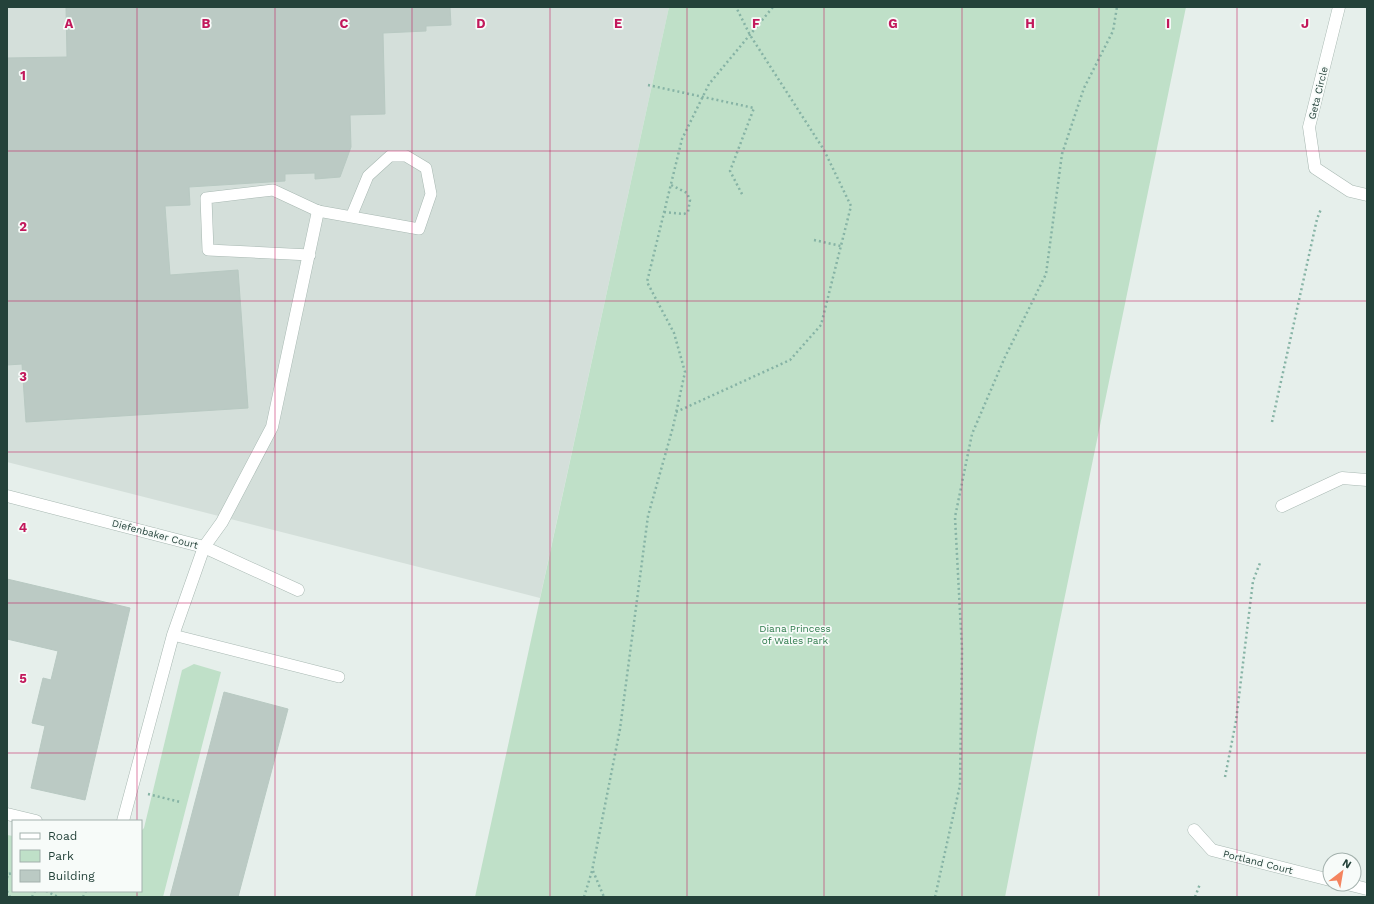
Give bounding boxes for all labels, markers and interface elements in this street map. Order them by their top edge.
text: A [65,16,74,31]
text: B [202,16,211,31]
text: C [340,16,349,31]
text: D [476,16,486,31]
text: E [614,16,622,31]
text: F [752,16,760,31]
text: G [888,16,898,31]
text: H [1025,16,1035,31]
text: I [1166,16,1170,31]
text: J [1301,16,1309,31]
street label: Geta Circle [1306,65,1330,120]
text: 1 [20,68,26,83]
text: 2 [19,219,27,234]
text: 3 [19,369,27,384]
street label: Diefenbaker Court [111,517,200,551]
text: 4 [19,520,28,535]
park label: Diana Princess of Wales Park [759,623,831,646]
text: 5 [19,671,27,686]
legend [12,820,142,892]
text: Road [48,829,77,843]
street label: Portland Court [1222,848,1295,876]
text: Park [48,849,74,863]
north arrow [1322,852,1362,892]
text: N [1340,856,1354,872]
text: Building [48,869,95,883]

